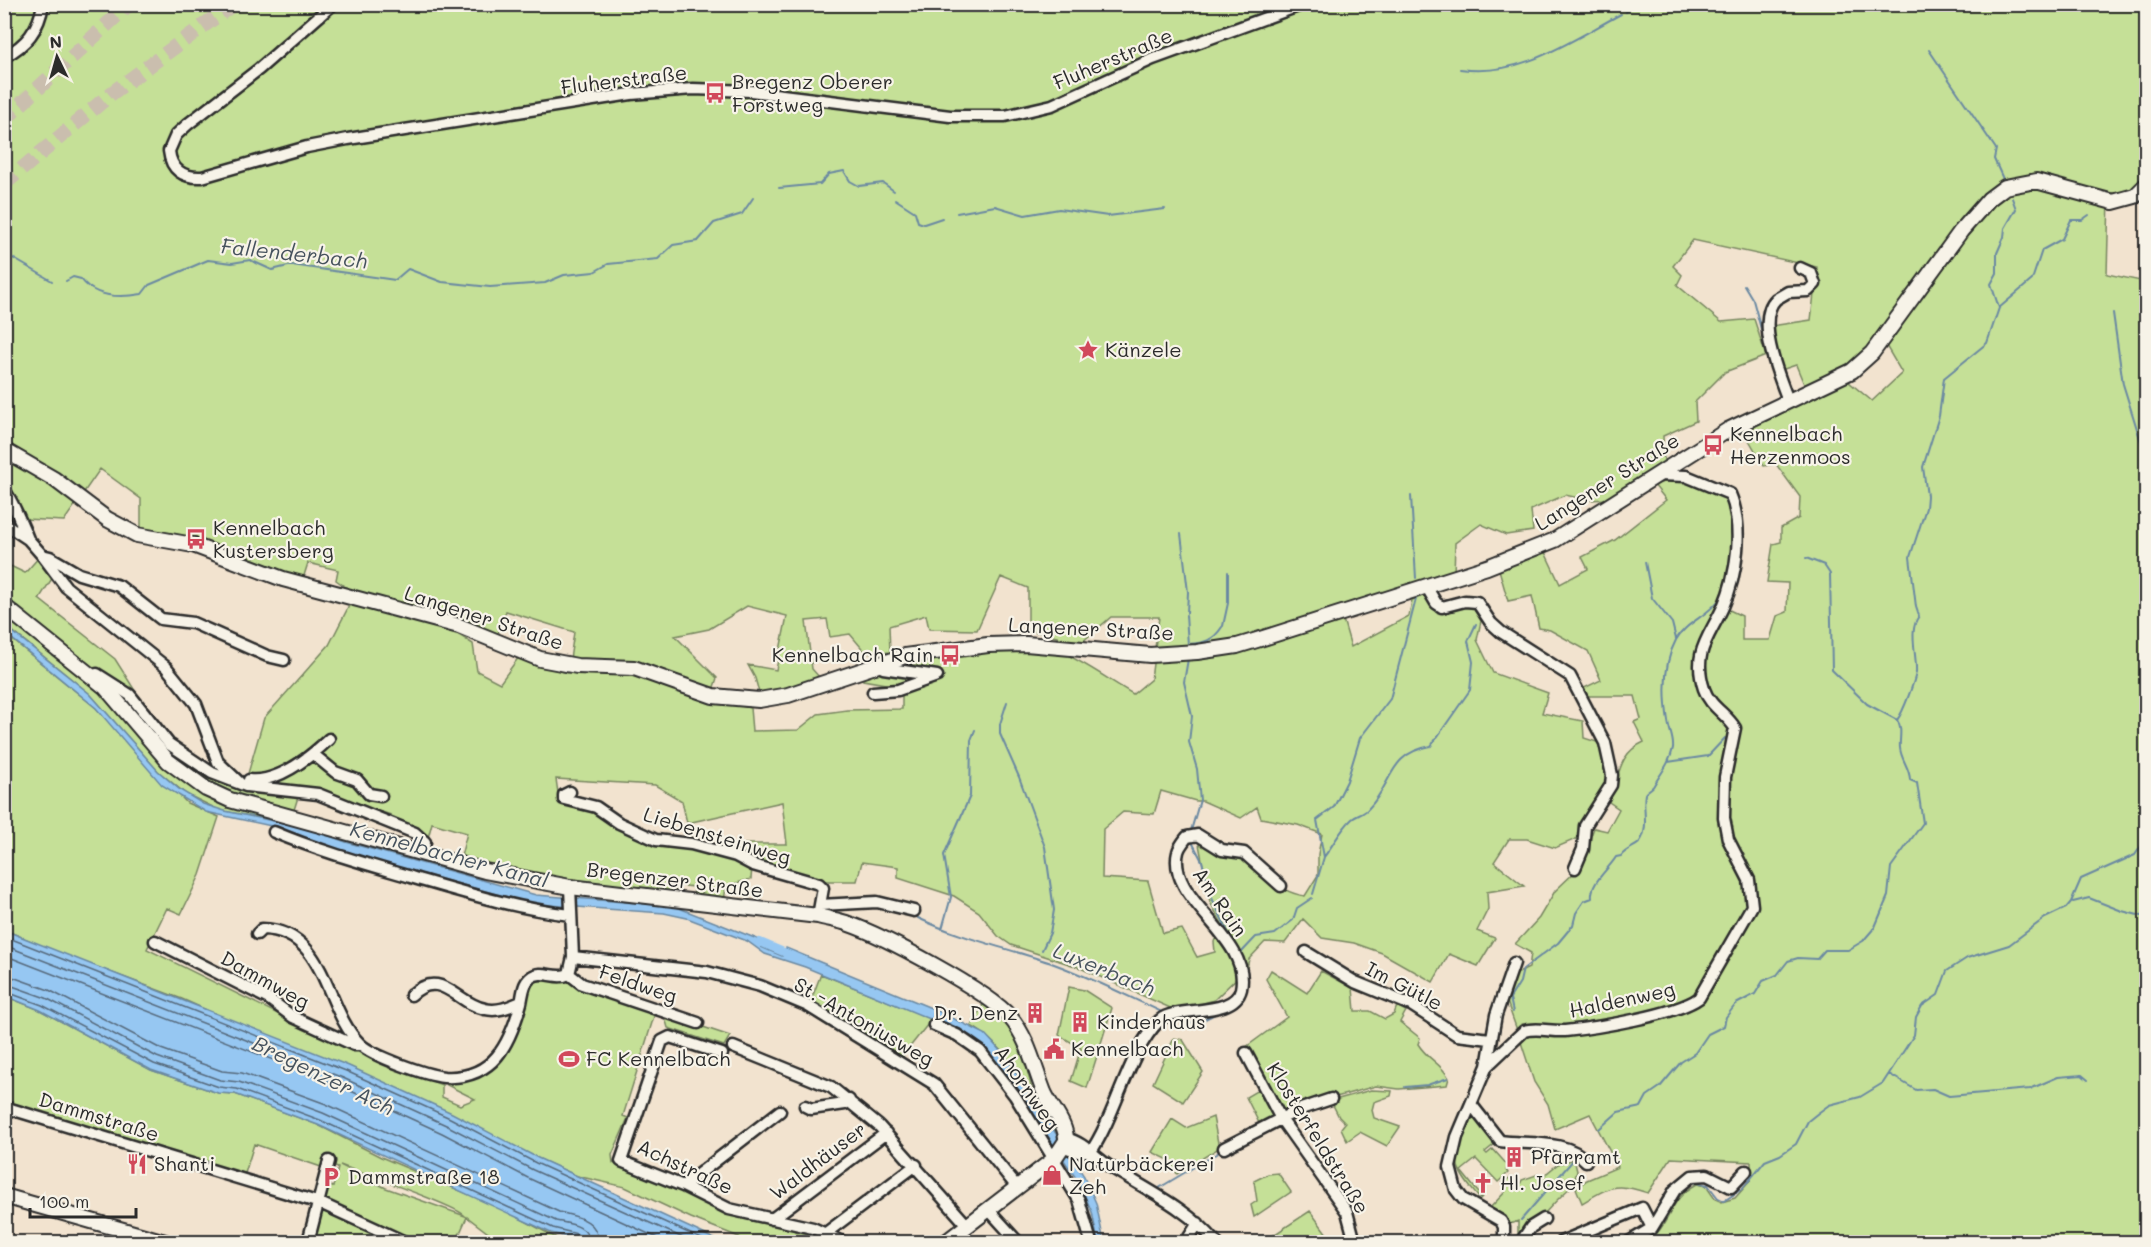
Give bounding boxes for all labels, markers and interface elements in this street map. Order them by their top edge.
street label: Fluherstraße [1049,21,1176,95]
north arrow [27,27,87,87]
text: N [49,31,63,53]
street label: Fluherstraße [559,58,688,100]
place label: Bregenz Oberer Forstweg [732,68,893,117]
bus stop icon: Bregenz Oberer Forstweg [703,81,727,105]
water label: Fallenderbach [219,231,369,274]
place label: Känzele [1105,336,1182,362]
place icon: Känzele [1076,338,1100,362]
place label: Kennelbach Herzenmoos [1730,420,1851,469]
street label: Langener Straße [1529,426,1684,536]
bus stop icon: Kennelbach Herzenmoos [1701,433,1725,457]
place label: Kennelbach Kustersberg [213,514,334,563]
bus stop icon: Kennelbach Kustersberg [184,527,208,551]
street label: Langener Straße [402,579,567,655]
street label: Langener Straße [1008,611,1174,645]
place label: Kennelbach Rain [772,641,933,667]
bus stop icon: Kennelbach Rain [938,643,962,667]
street label: Liebensteinweg [640,800,794,870]
water label: Kennelbacher Kanal [347,814,552,893]
street label: Bregenzer Straße [585,855,765,903]
street label: Am Rain [1188,862,1254,941]
water label: Luxerbach [1050,936,1160,1001]
street label: Dammweg [217,944,314,1014]
street label: Im Gütle [1362,955,1447,1016]
street label: Feldweg [596,958,681,1008]
street label: St.-Antoniusweg [790,971,939,1072]
street label: Haldenweg [1567,975,1677,1023]
place label: Dr. Denz [934,999,1018,1025]
building icon: Dr. Denz [1023,1001,1047,1025]
place label: Kinderhaus [1097,1008,1206,1034]
building icon: Kinderhaus [1068,1010,1092,1034]
water label: Bregenzer Ach [249,1029,399,1121]
place label: Kennelbach [1071,1035,1183,1061]
public building icon: Kennelbach [1042,1037,1066,1061]
street label: Ahornweg [989,1040,1066,1135]
place label: FC Kennelbach [586,1045,730,1071]
sports icon: FC Kennelbach [557,1047,581,1071]
street label: Klosterfeldstraße [1262,1057,1376,1218]
street label: Dammstraße [36,1085,162,1147]
street label: Waldhäuser [764,1115,871,1205]
street label: Achstraße [633,1133,738,1200]
place label: Pfarramt [1531,1143,1621,1169]
building icon: Pfarramt [1502,1145,1526,1169]
place label: Shanti [154,1150,215,1176]
place label: Naturbäckerei Zeh [1069,1150,1215,1199]
restaurant icon: Shanti [125,1152,149,1176]
place label: Dammstraße 18 [348,1163,500,1189]
shop icon: Naturbäckerei Zeh [1040,1163,1064,1187]
parking icon: Dammstraße 18 [319,1165,343,1189]
place label: Hl. Josef [1500,1169,1586,1195]
church icon: Hl. Josef [1471,1171,1495,1195]
scale bar [30,1181,136,1219]
text: 100 m [39,1189,89,1213]

